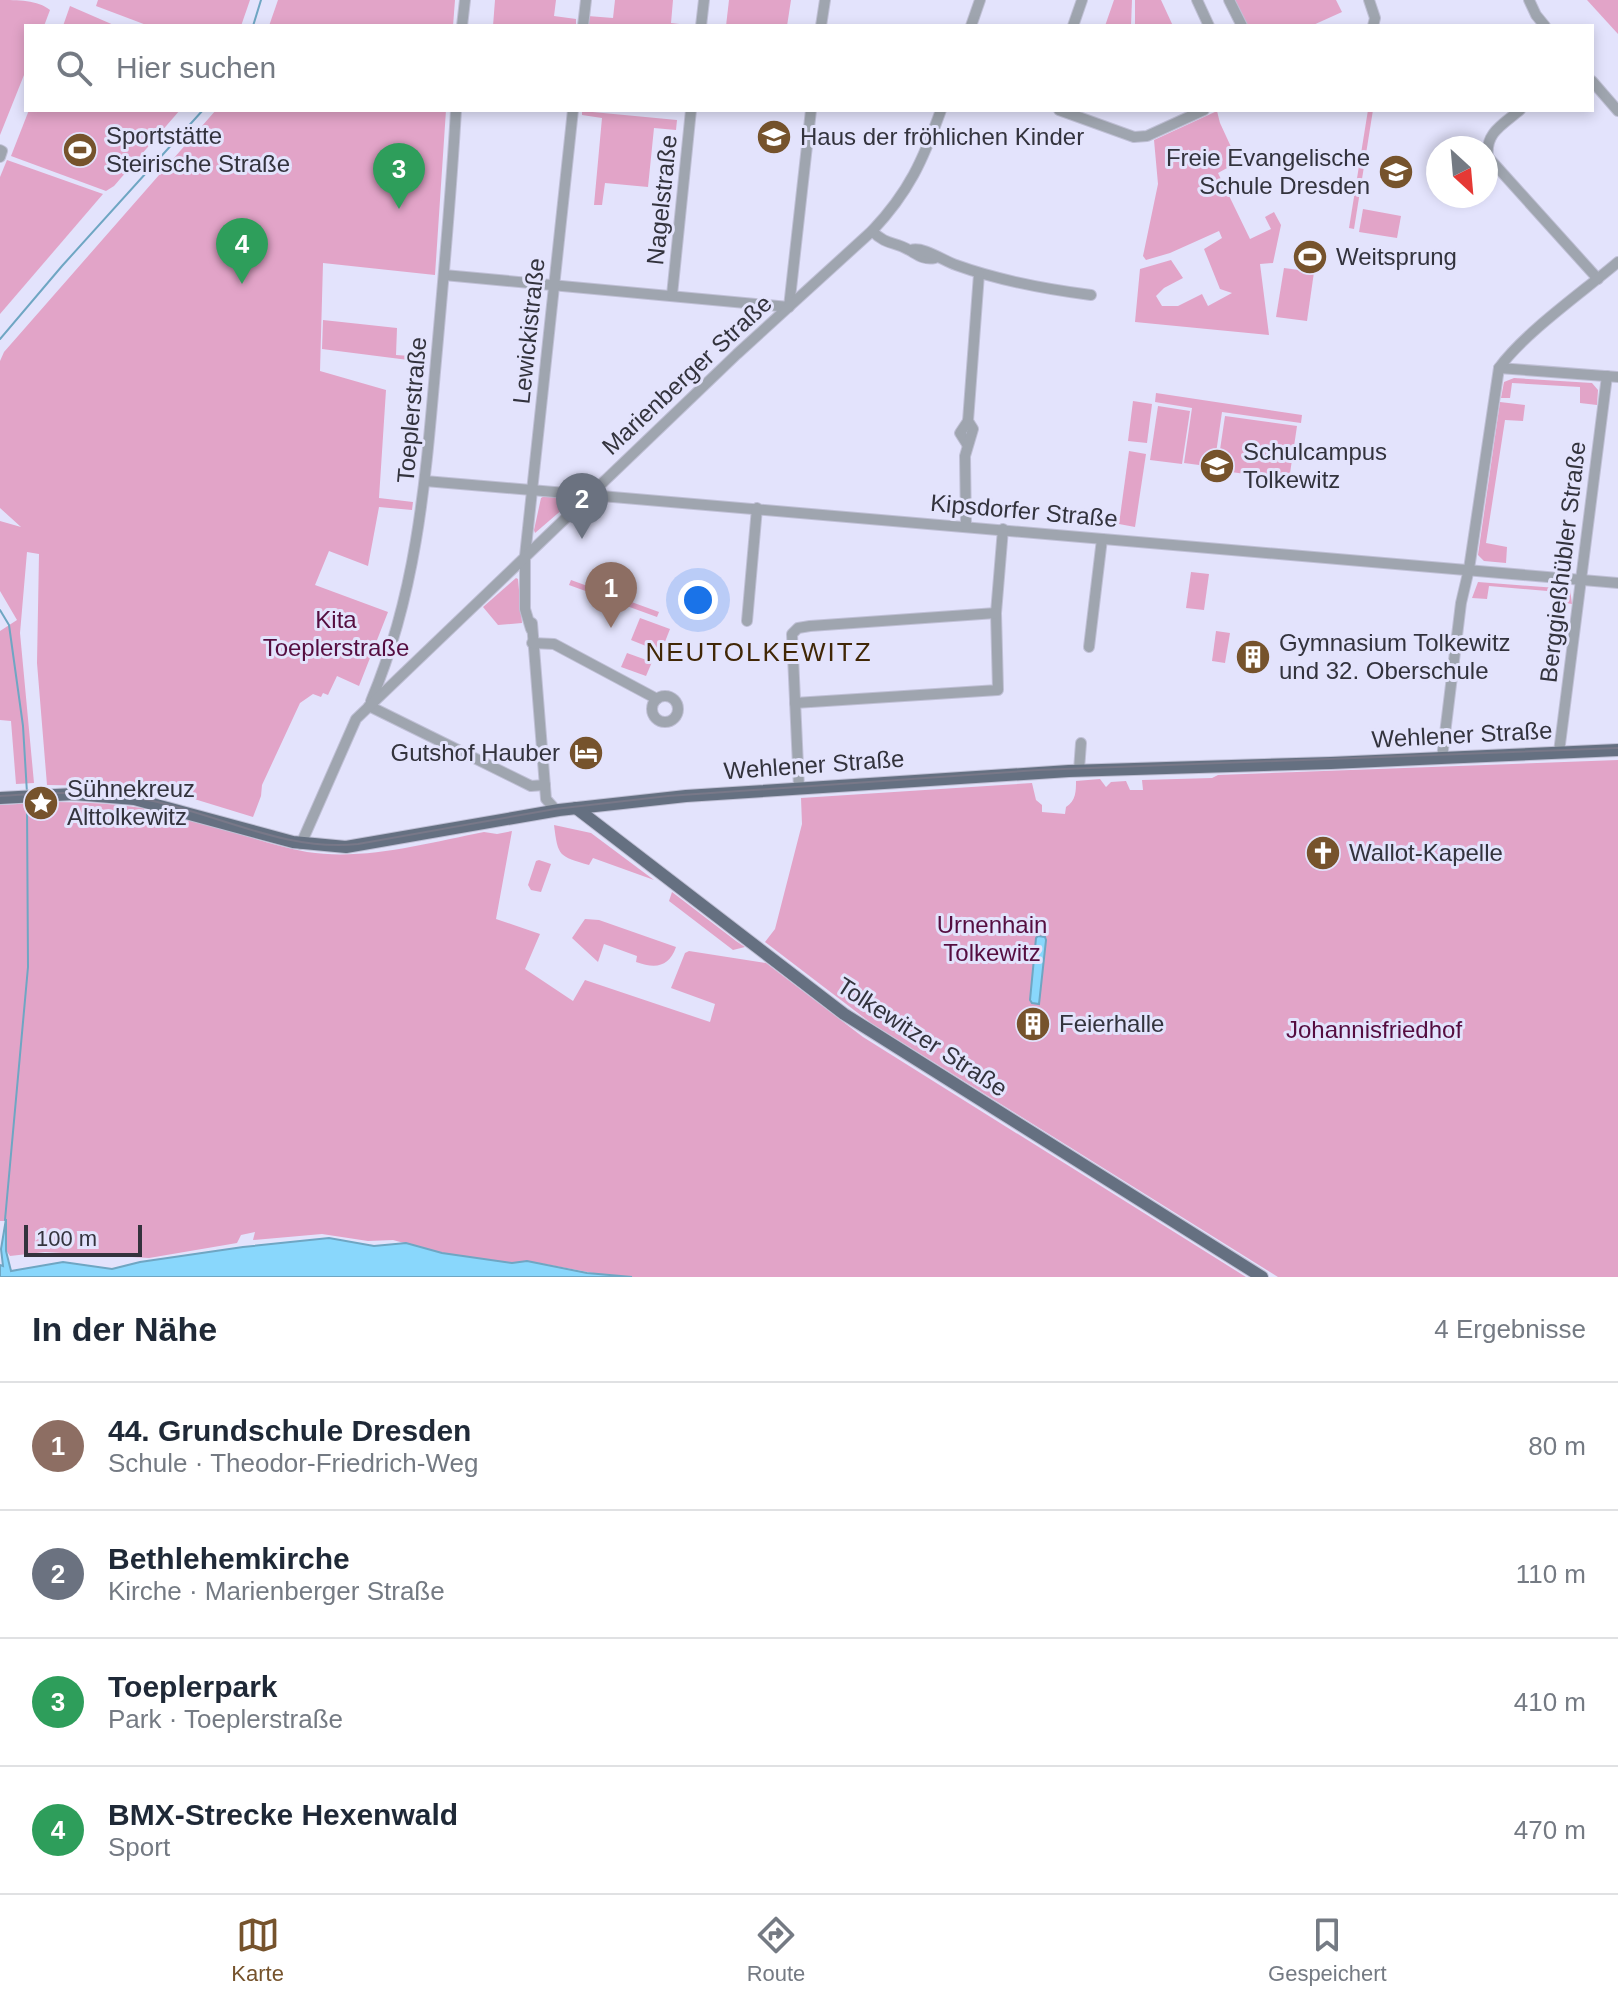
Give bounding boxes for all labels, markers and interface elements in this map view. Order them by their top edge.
search box [24,24,1594,112]
icon: search [52,46,96,90]
text: Hier suchen [116,51,276,84]
school or university icon: Haus der fröhlichen Kinder [755,118,793,156]
place label: Sportstätte Steirische Straße [106,122,290,177]
place label: Haus der fröhlichen Kinder [800,123,1084,150]
sports icon: Sportstätte Steirische Straße [61,131,99,169]
street label: Nagelstraße [641,134,682,266]
north arrow [1426,136,1498,208]
pin: 3 [373,143,425,209]
place label: Freie Evangelische Schule Dresden [1166,144,1370,199]
school or university icon: Freie Evangelische Schule Dresden [1377,153,1415,191]
pin: 4 [216,218,268,284]
sports icon: Weitsprung [1291,238,1329,276]
place label: Weitsprung [1336,243,1457,270]
street label: Lewickistraße [507,257,550,405]
street label: Marienberger Straße [596,289,777,460]
street label: Toeplerstraße [392,336,431,484]
place label: Schulcampus Tolkewitz [1243,438,1387,493]
street label: Berggießhübler Straße [1534,440,1591,684]
school or university icon: Schulcampus Tolkewitz [1198,447,1236,485]
pin: 2 [556,473,608,539]
street label: Kipsdorfer Straße [929,489,1119,532]
pin: 1 [585,562,637,628]
your location [678,580,718,620]
park label: Kita Toeplerstraße [263,606,409,661]
place label: Gymnasium Tolkewitz und 32. Oberschule [1279,629,1511,684]
district label: NEUTOLKEWITZ [645,637,873,667]
building icon: Gymnasium Tolkewitz und 32. Oberschule [1234,638,1272,676]
street label: Wehlener Straße [1371,716,1553,753]
hotel icon: Gutshof Hauber [567,734,605,772]
place label: Gutshof Hauber [391,739,560,766]
street label: Wehlener Straße [723,745,905,784]
place label: Sühnekreuz Alttolkewitz [67,775,195,830]
place icon: Sühnekreuz Alttolkewitz [22,784,60,822]
church icon: Wallot-Kapelle [1304,834,1342,872]
place label: Wallot-Kapelle [1349,839,1503,866]
park label: Urnenhain Tolkewitz [937,911,1047,966]
street label: Tolkewitzer Straße [832,972,1012,1102]
building icon: Feierhalle [1014,1005,1052,1043]
place label: Feierhalle [1059,1010,1164,1037]
park label: Johannisfriedhof [1286,1016,1462,1043]
scale bar [24,1221,142,1257]
text: 100 m [36,1226,97,1251]
text: In der Nähe [32,1310,217,1348]
text: 4 Ergebnisse [1434,1314,1586,1344]
text: 44. Grundschule Dresden [108,1414,471,1447]
text: 1 [51,1431,65,1461]
text: 80 m [1528,1431,1586,1461]
text: Schule · Theodor-Friedrich-Weg [108,1448,478,1478]
text: Bethlehemkirche [108,1542,350,1575]
text: 2 [51,1559,65,1589]
text: 110 m [1516,1559,1586,1589]
text: Kirche · Marienberger Straße [108,1576,445,1606]
text: Toeplerpark [108,1670,278,1703]
text: 3 [51,1687,65,1717]
text: 410 m [1514,1687,1586,1717]
text: Park · Toeplerstraße [108,1704,343,1734]
text: BMX-Strecke Hexenwald [108,1798,458,1831]
text: 4 [51,1815,65,1845]
text: 470 m [1514,1815,1586,1845]
text: Sport [108,1832,170,1862]
tab: Karte [231,1913,284,1987]
tab: Route [747,1913,805,1987]
tab: Gespeichert [1268,1913,1387,1987]

